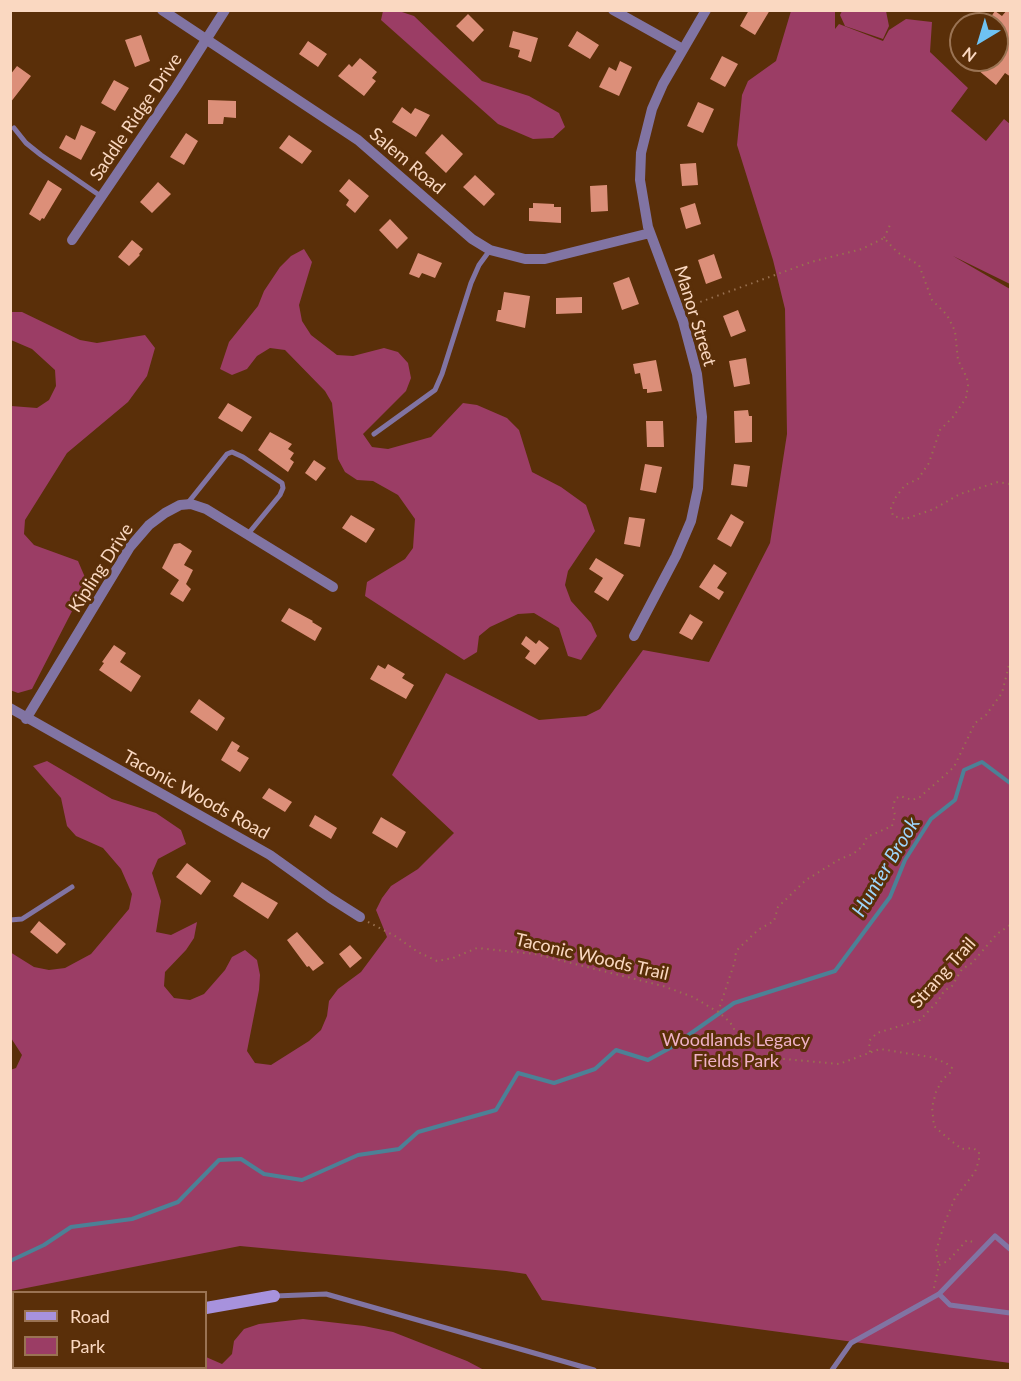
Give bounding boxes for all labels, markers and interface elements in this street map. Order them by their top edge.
north arrow [949,12,1009,72]
text: N [958,44,980,66]
street label: Saddle Ridge Drive [85,49,187,185]
street label: Salem Road [365,123,449,199]
street label: Manor Street [669,263,721,369]
street label: Kipling Drive [64,519,138,617]
street label: Taconic Woods Road [119,746,273,844]
water label: Hunter Brook [847,813,925,921]
street label: Taconic Woods Trail [513,929,671,985]
street label: Strang Trail [906,933,980,1013]
park label: Woodlands Legacy Fields Park [662,1029,810,1072]
legend [12,1291,207,1369]
text: Road [70,1305,110,1327]
text: Park [70,1335,105,1357]

